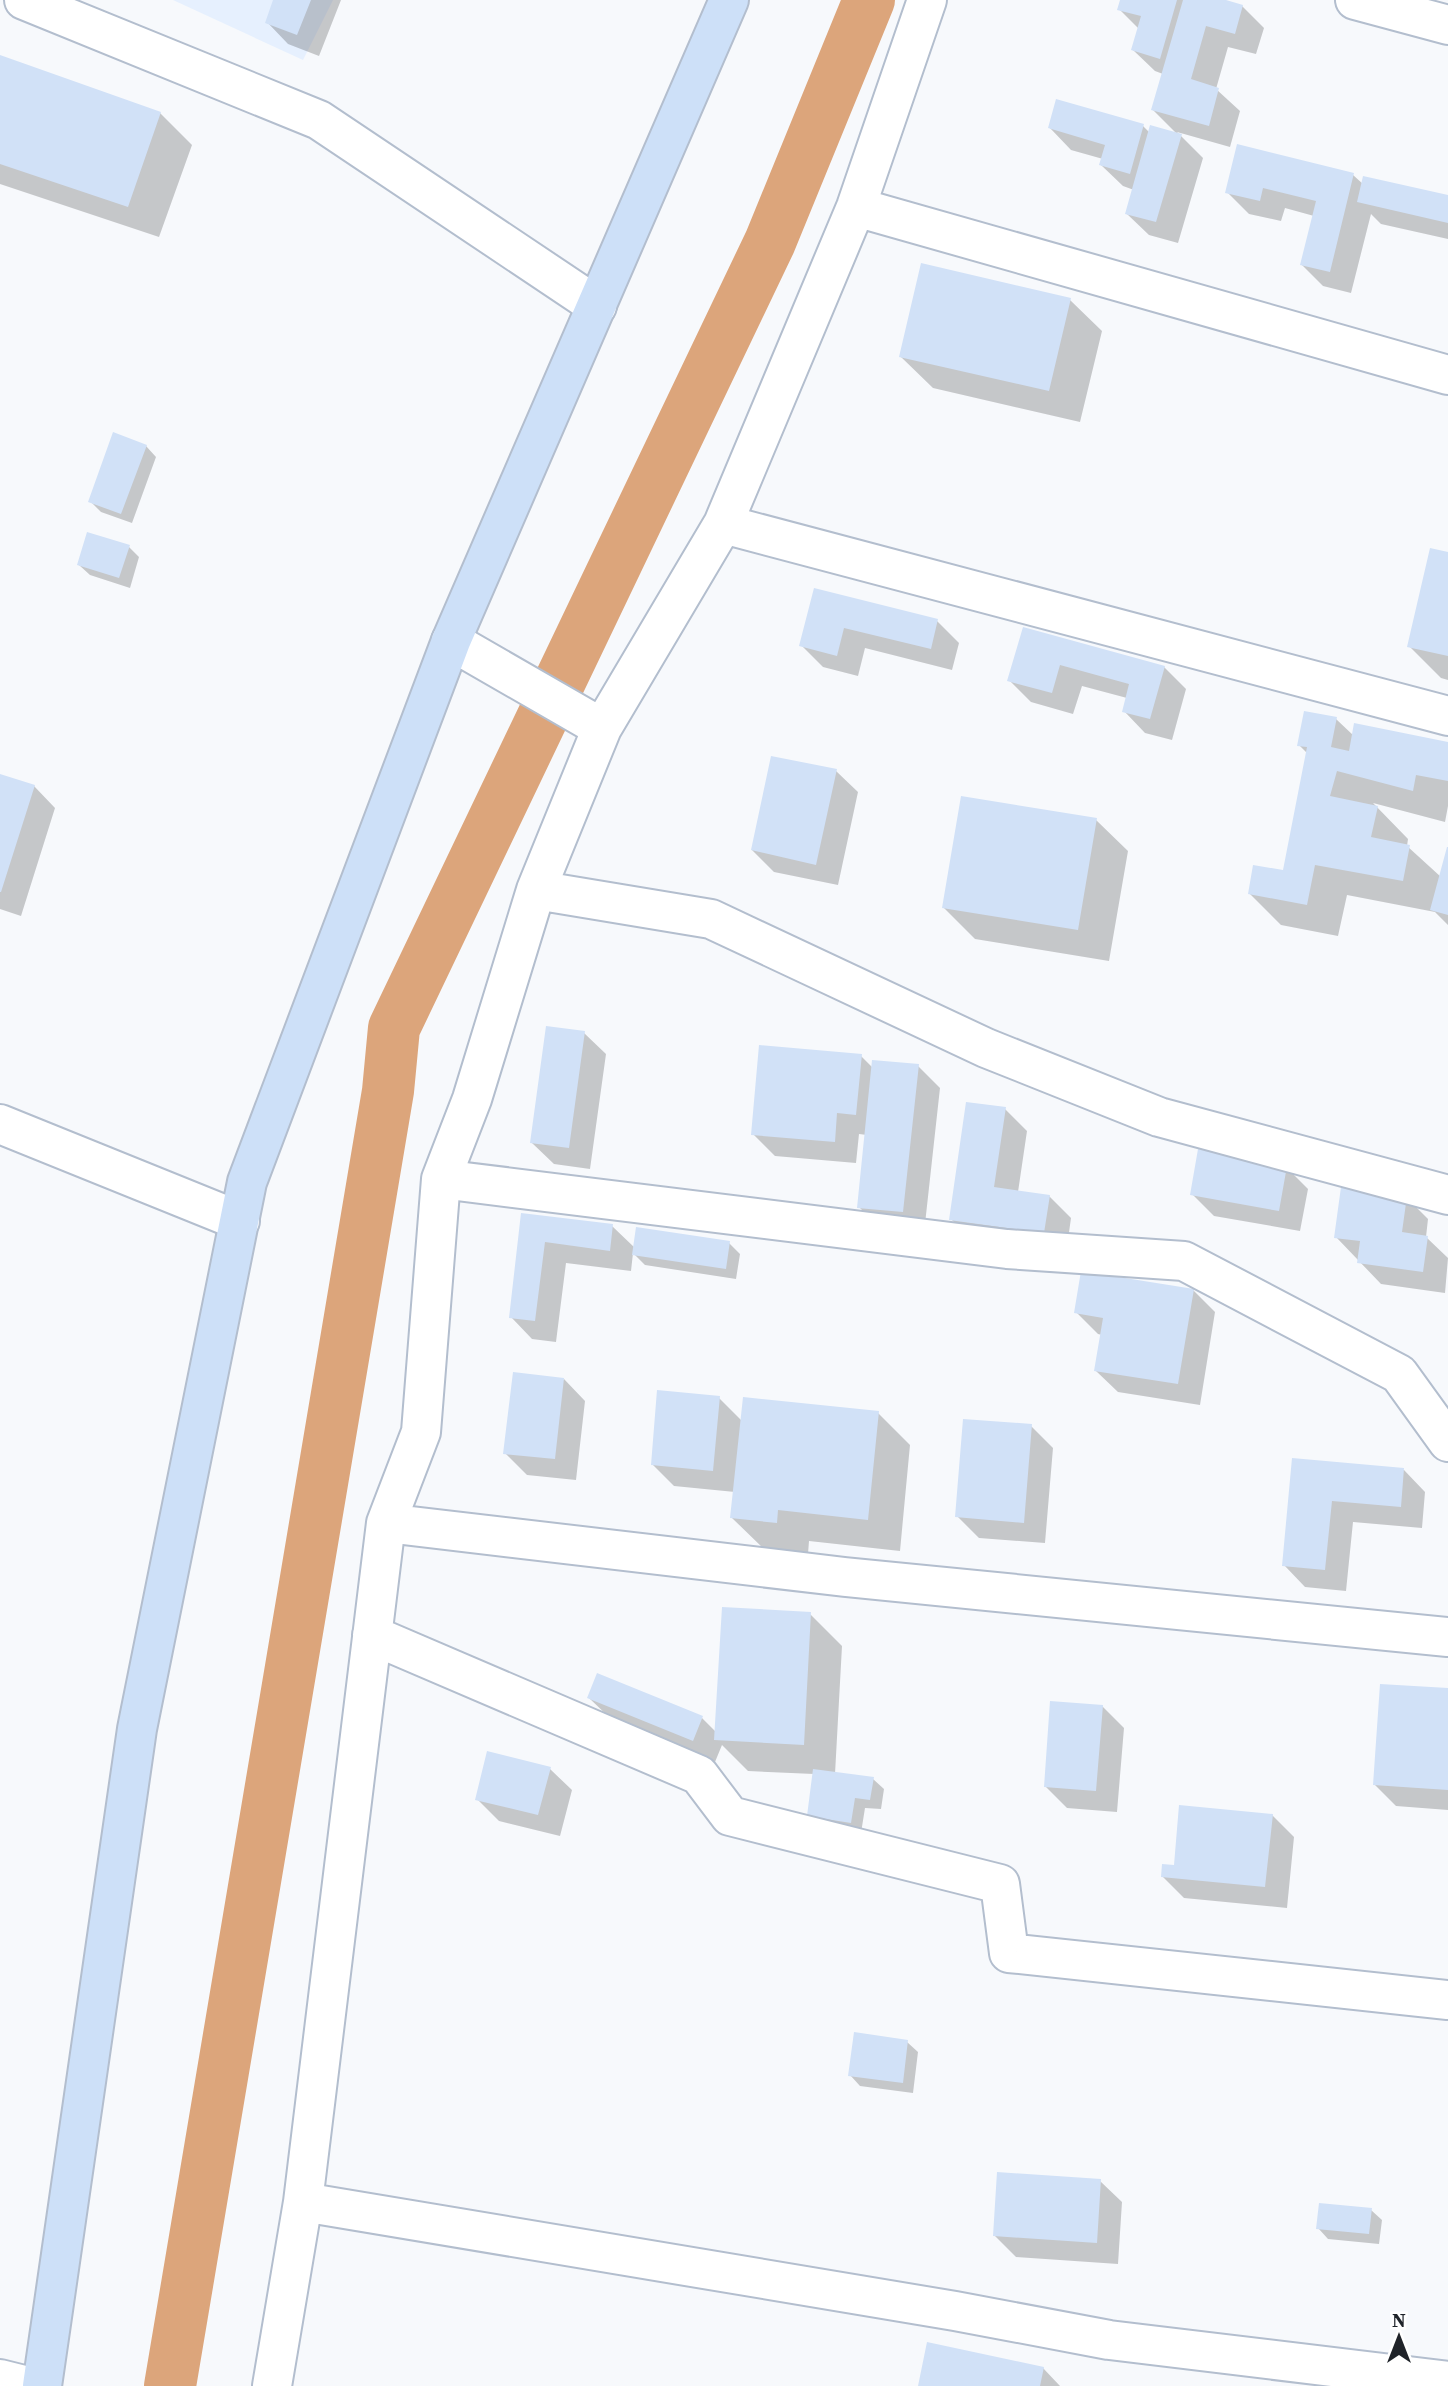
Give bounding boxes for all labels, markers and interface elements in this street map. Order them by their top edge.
north arrow [1364,2302,1434,2372]
text: N [1392,2307,1406,2333]

